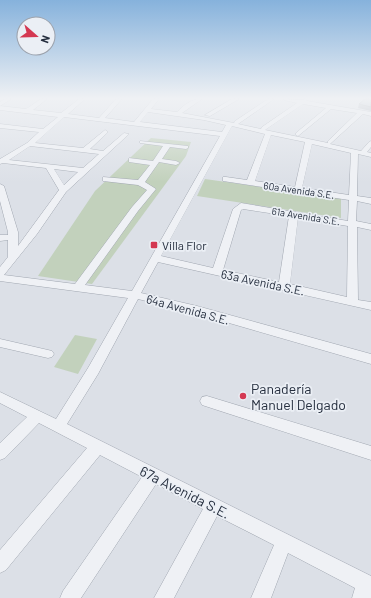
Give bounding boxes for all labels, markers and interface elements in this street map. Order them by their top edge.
north arrow [16,16,56,56]
text: N [39,34,53,45]
street label: 60a Avenida S.E. [263,179,335,201]
street label: 61a Avenida S.E. [271,205,341,227]
place label: Villa Flor [162,238,207,252]
marker: Villa Flor [149,240,159,250]
street label: 63a Avenida S.E. [220,266,306,298]
street label: 64a Avenida S.E. [145,291,231,327]
place label: Panadería Manuel Delgado [251,380,346,413]
marker: Panadería Manuel Delgado [238,391,248,401]
street label: 67a Avenida S.E. [137,462,233,522]

